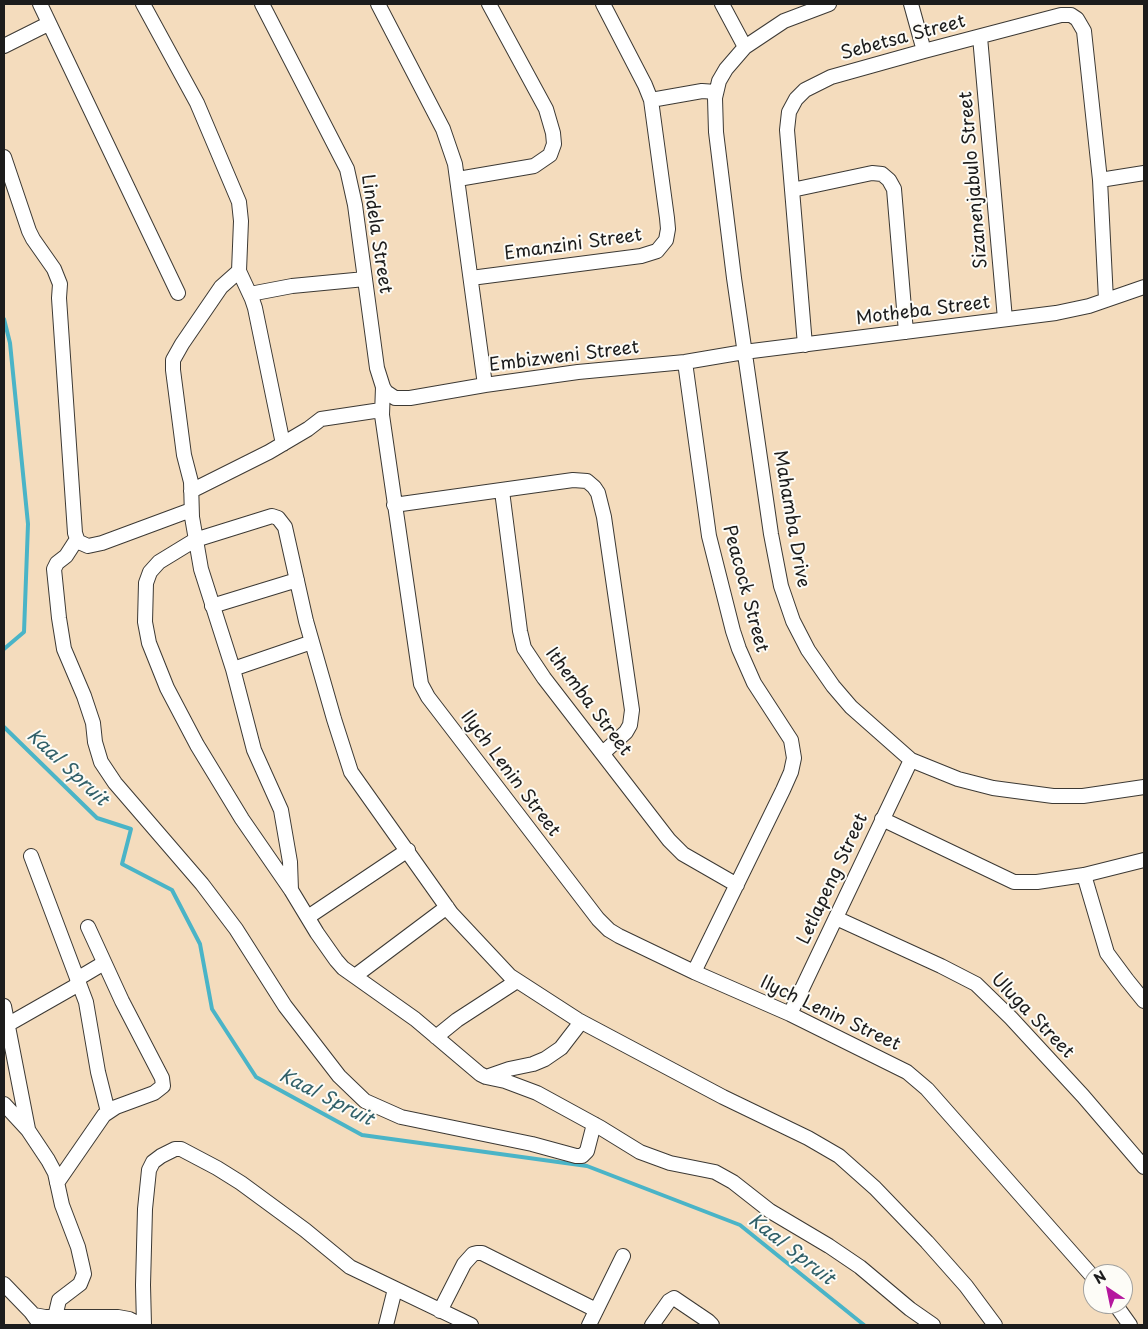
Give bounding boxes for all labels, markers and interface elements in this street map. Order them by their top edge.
street label: Sebetsa Street [838,11,968,65]
street label: Sizanenjabulo Street [955,90,993,270]
street label: Lindela Street [356,173,396,295]
street label: Emanzini Street [503,225,643,265]
street label: Motheba Street [855,292,991,330]
street label: Embizweni Street [488,337,640,377]
street label: Mahamba Drive [768,449,814,589]
street label: Peacock Street [718,523,772,655]
street label: Ithemba Street [540,644,636,760]
street label: Ilych Lenin Street [456,707,564,841]
water label: Kaal Spruit [22,725,112,811]
street label: Letlapeng Street [793,810,873,948]
street label: Uluga Street [986,969,1078,1063]
street label: Ilych Lenin Street [757,972,903,1056]
water label: Kaal Spruit [275,1065,377,1131]
water label: Kaal Spruit [744,1210,838,1290]
north arrow [1083,1264,1133,1314]
text: N [1089,1265,1110,1289]

